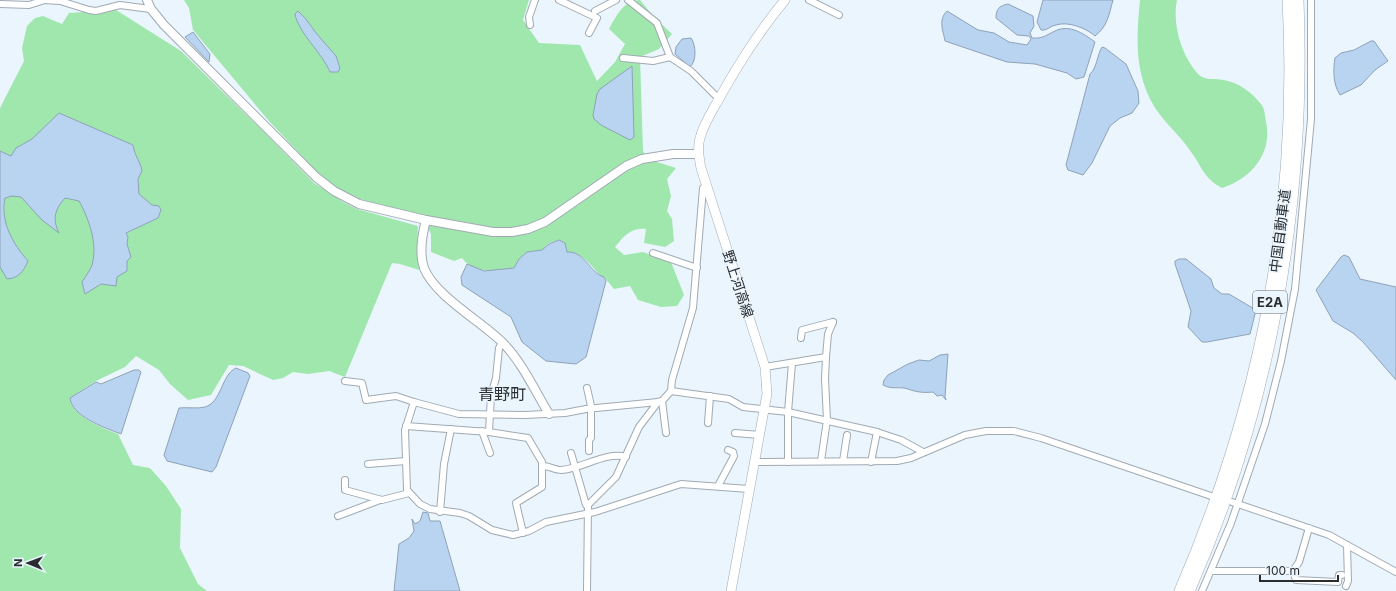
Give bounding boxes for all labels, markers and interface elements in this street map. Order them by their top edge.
street label: 中国自動車道 [1266,188,1293,274]
street label: 野上河高線 [720,248,757,320]
road number: E2A [1253,291,1287,313]
district label: 青野町 [478,384,526,404]
north arrow [8,543,48,583]
scale bar [1260,557,1338,583]
text: N [11,559,25,567]
text: 100 m [1266,563,1300,578]

